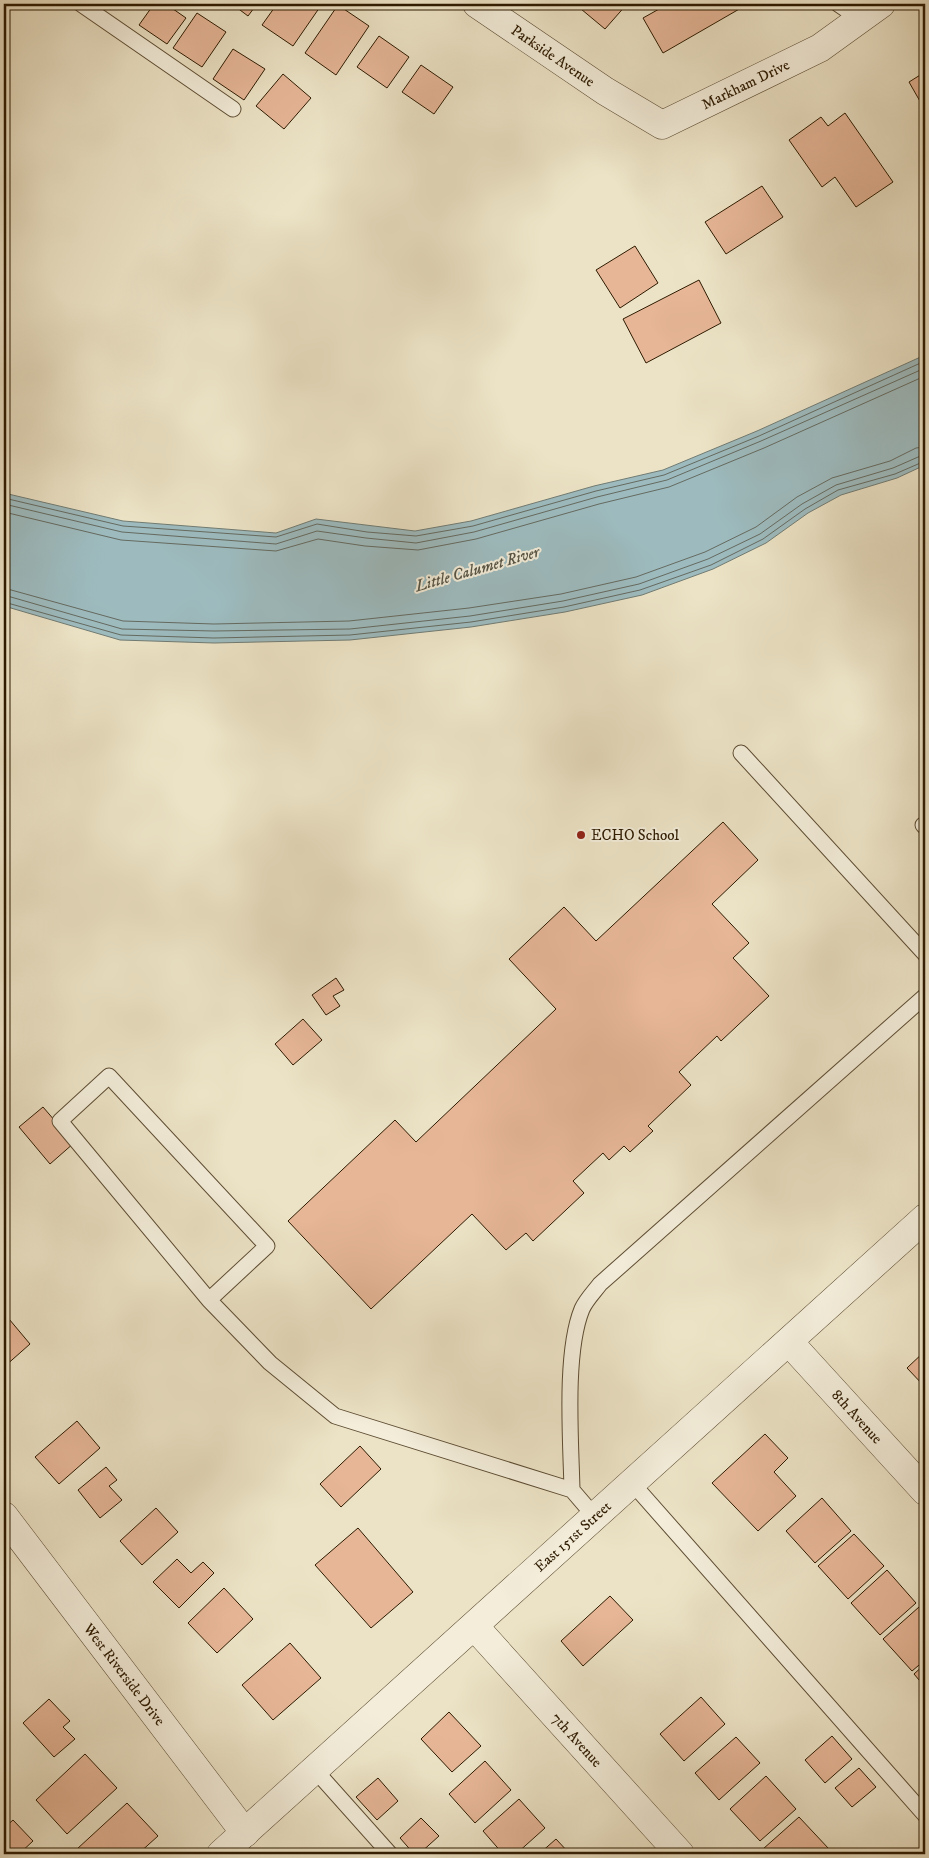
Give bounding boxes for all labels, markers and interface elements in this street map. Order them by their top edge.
street label: Parkside Avenue [507,21,598,91]
street label: Markham Drive [699,55,793,114]
water label: Little Calumet River [412,541,543,597]
place label: ECHO School [591,826,680,845]
marker: ECHO School [575,829,587,841]
street label: 8th Avenue [827,1386,886,1448]
street label: East 151st Street [531,1497,616,1576]
street label: West Riverside Drive [78,1619,169,1730]
street label: 7th Avenue [547,1709,606,1771]

